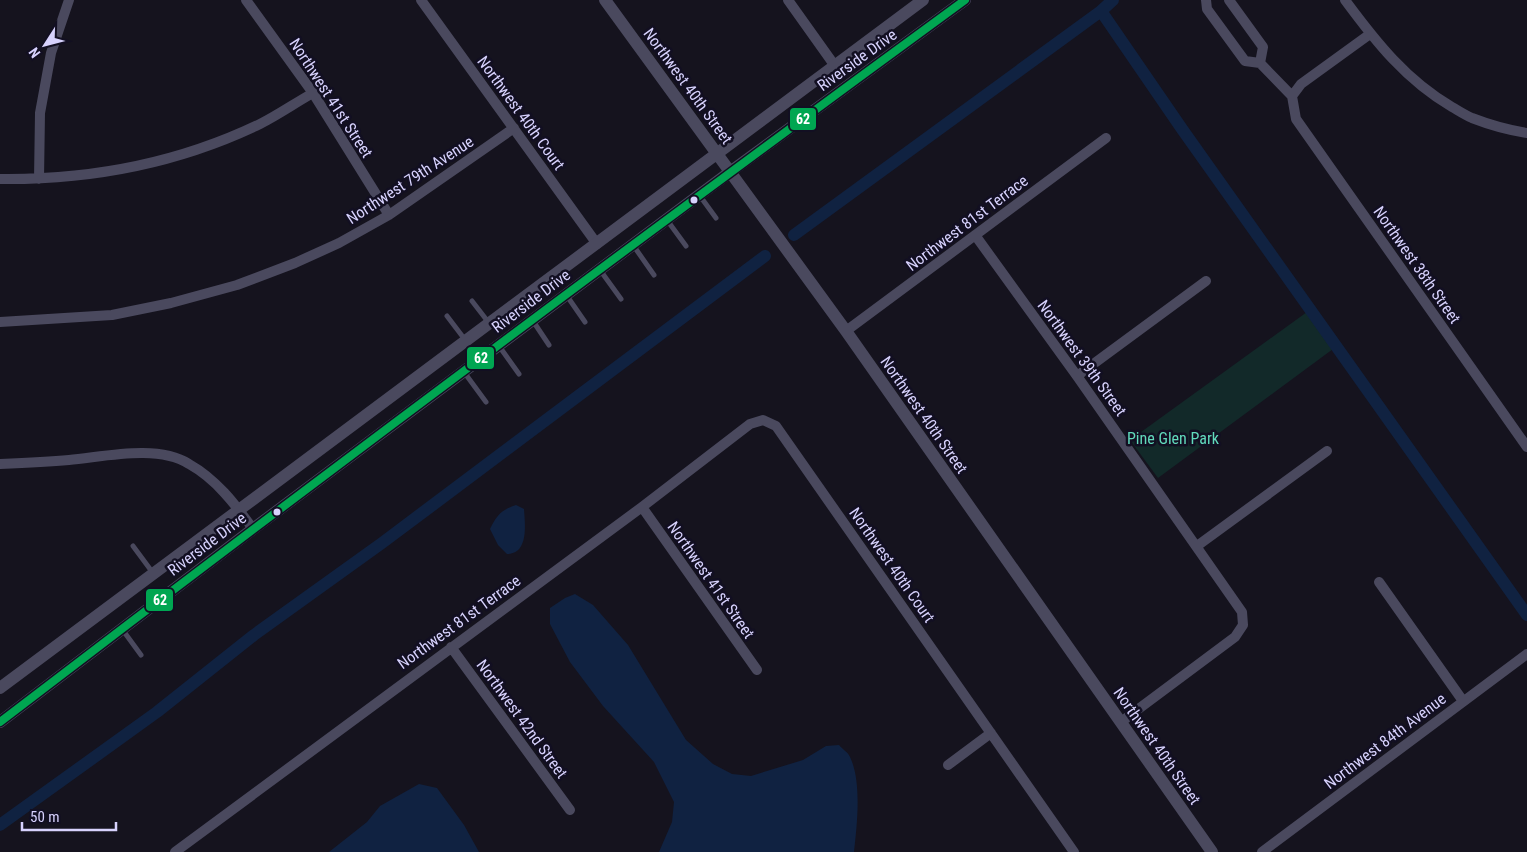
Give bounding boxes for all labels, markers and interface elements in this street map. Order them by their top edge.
north arrow [20,20,70,70]
street label: Northwest 40th Street [640,24,737,148]
street label: Riverside Drive [814,25,900,95]
street label: Northwest 41st Street [285,35,377,161]
text: N [25,44,43,61]
street label: Northwest 40th Court [473,52,569,174]
line badge: 62 [789,107,817,131]
text: 62 [796,111,810,127]
street label: Northwest 79th Avenue [343,132,477,228]
street label: Northwest 81st Terrace [902,171,1032,275]
unlabelled marker [689,195,699,205]
street label: Northwest 38th Street [1369,203,1465,327]
street label: Riverside Drive [488,265,574,337]
street label: Northwest 39th Street [1034,296,1131,420]
line badge: 62 [466,346,495,370]
text: 62 [474,350,488,366]
street label: Northwest 40th Street [876,353,972,477]
park label: Pine Glen Park [1127,429,1220,448]
street label: Northwest 40th Court [845,504,939,626]
unlabelled marker [272,507,282,517]
street label: Riverside Drive [164,508,250,580]
street label: Northwest 41st Street [664,518,759,642]
street label: Northwest 81st Terrace [394,571,524,673]
line badge: 62 [145,588,174,612]
text: 62 [153,592,167,608]
street label: Northwest 42nd Street [473,656,572,782]
street label: Northwest 40th Street [1109,684,1205,808]
street label: Northwest 84th Avenue [1320,689,1450,793]
scale bar [22,800,116,832]
text: 50 m [30,808,60,826]

